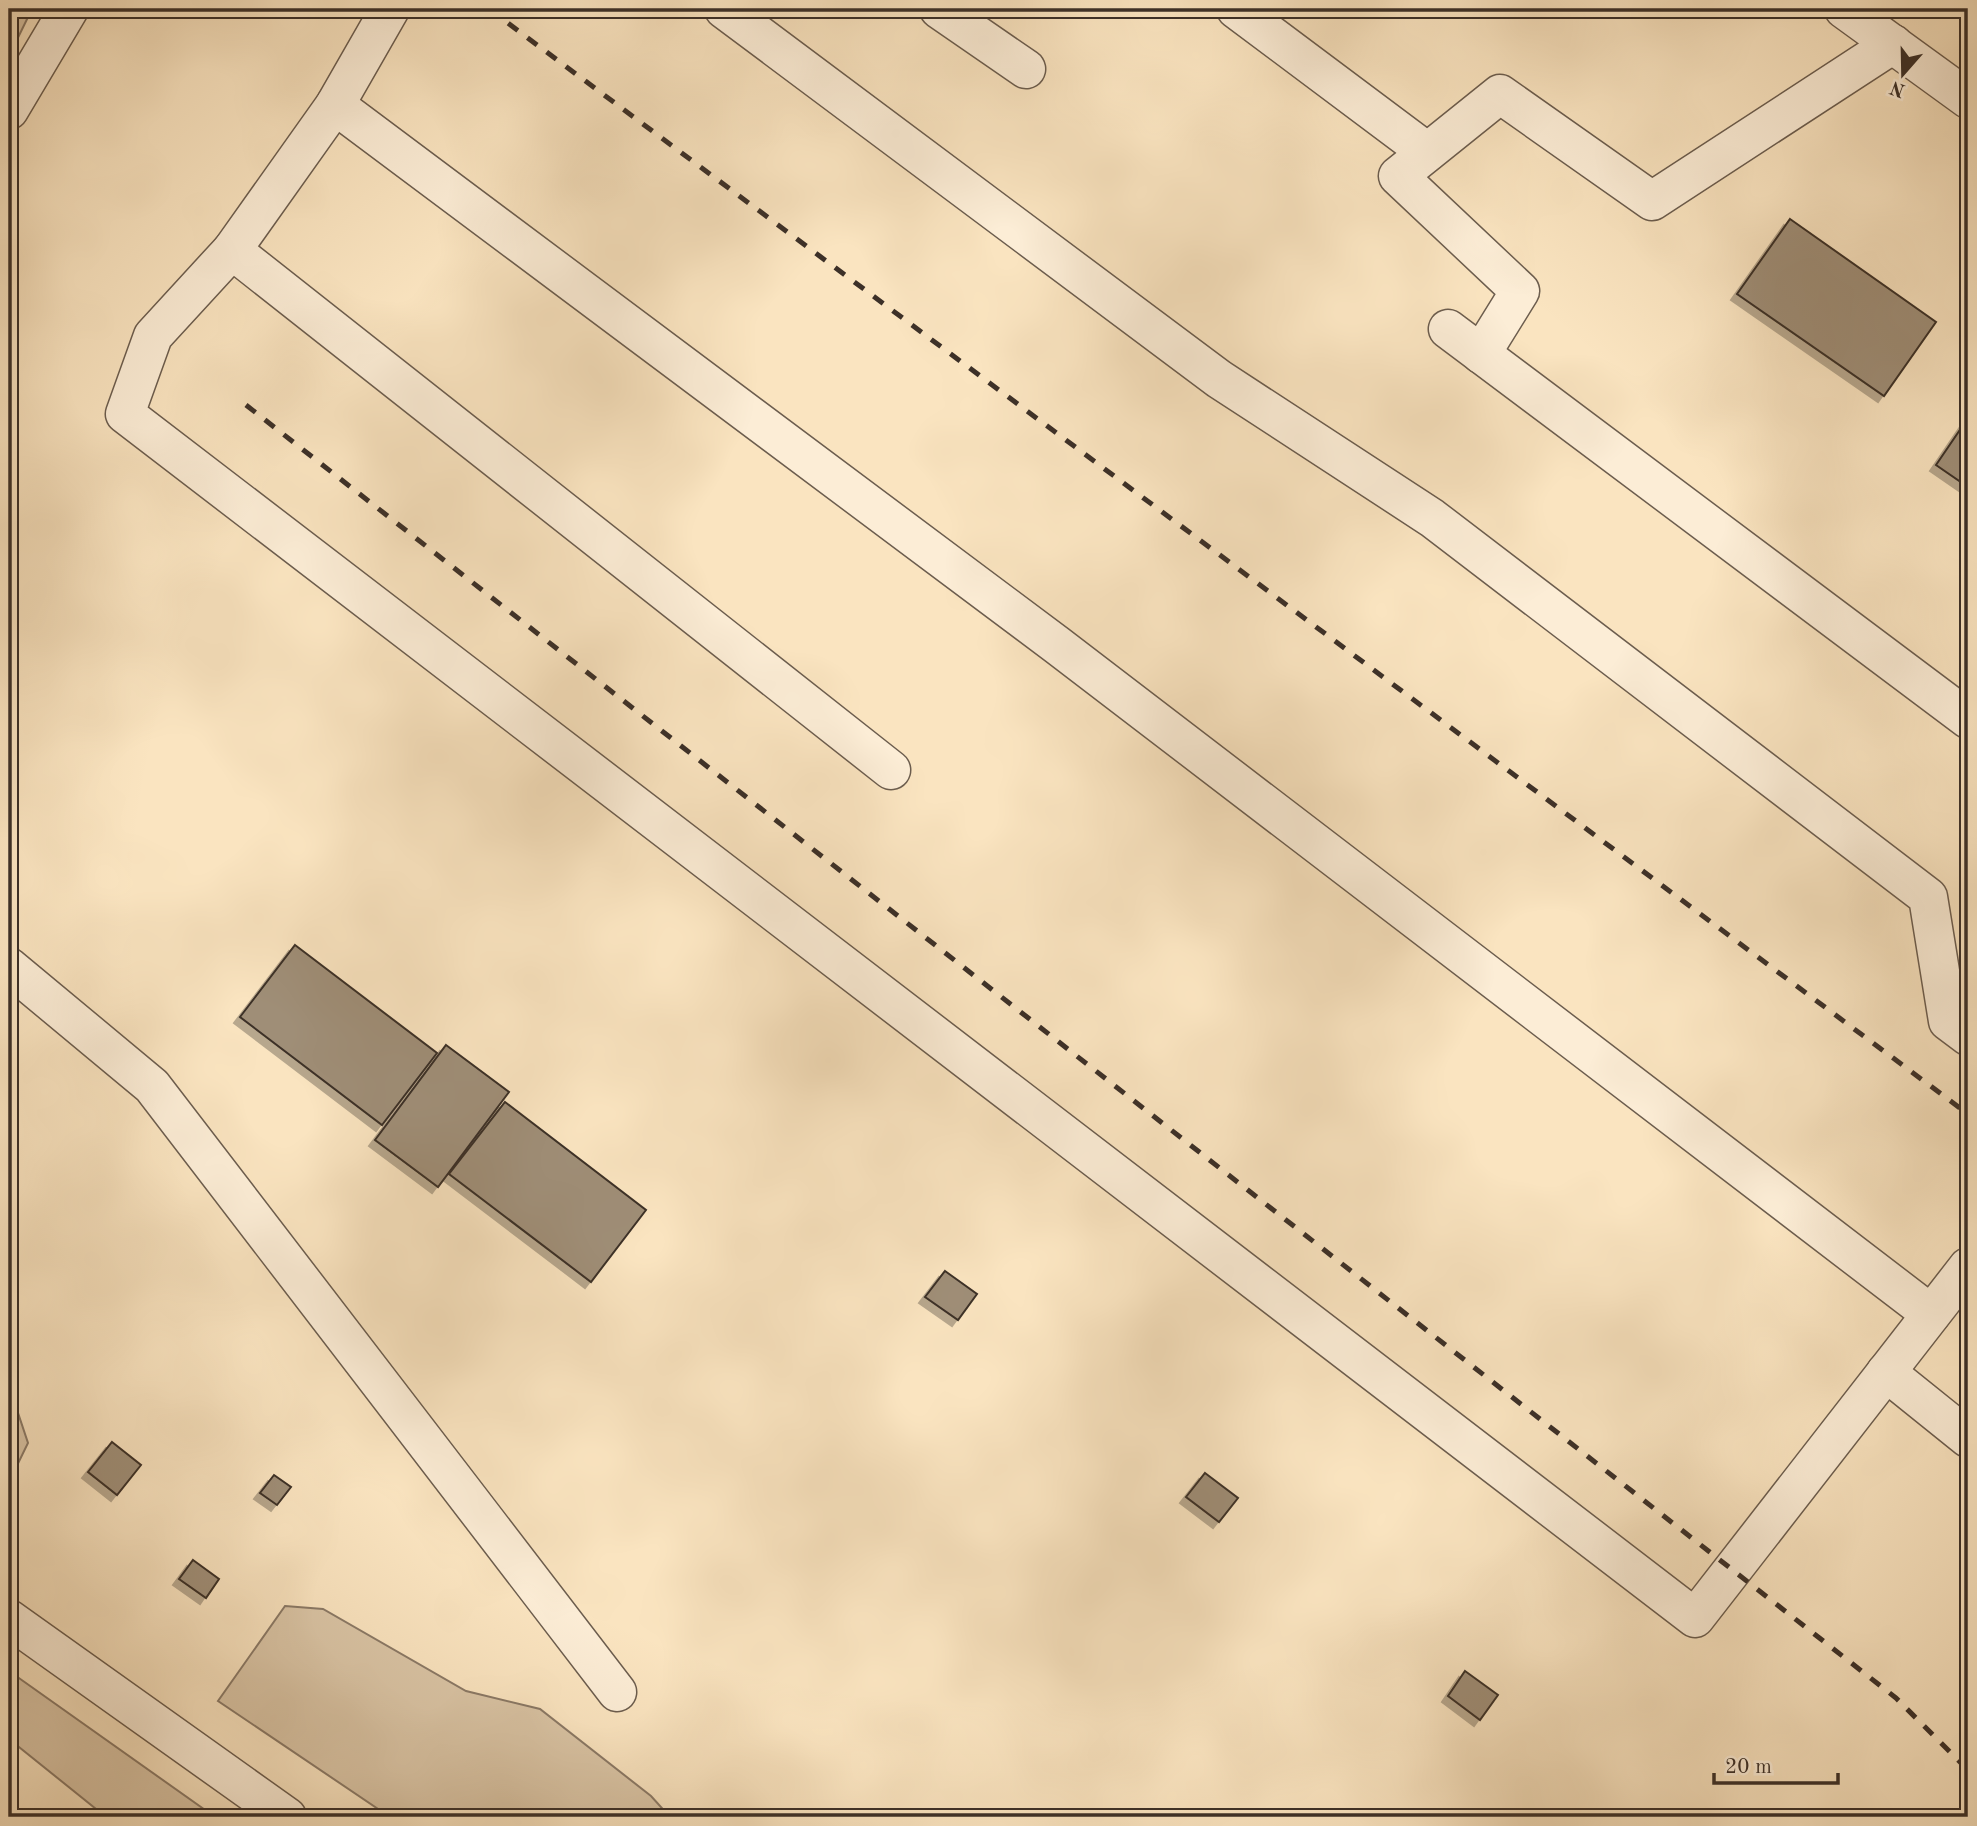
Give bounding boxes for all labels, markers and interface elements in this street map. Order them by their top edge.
north arrow [1868,38,1938,108]
text: N [1888,76,1908,99]
scale bar [1714,1742,1839,1786]
text: 20 m [1725,1757,1772,1778]

